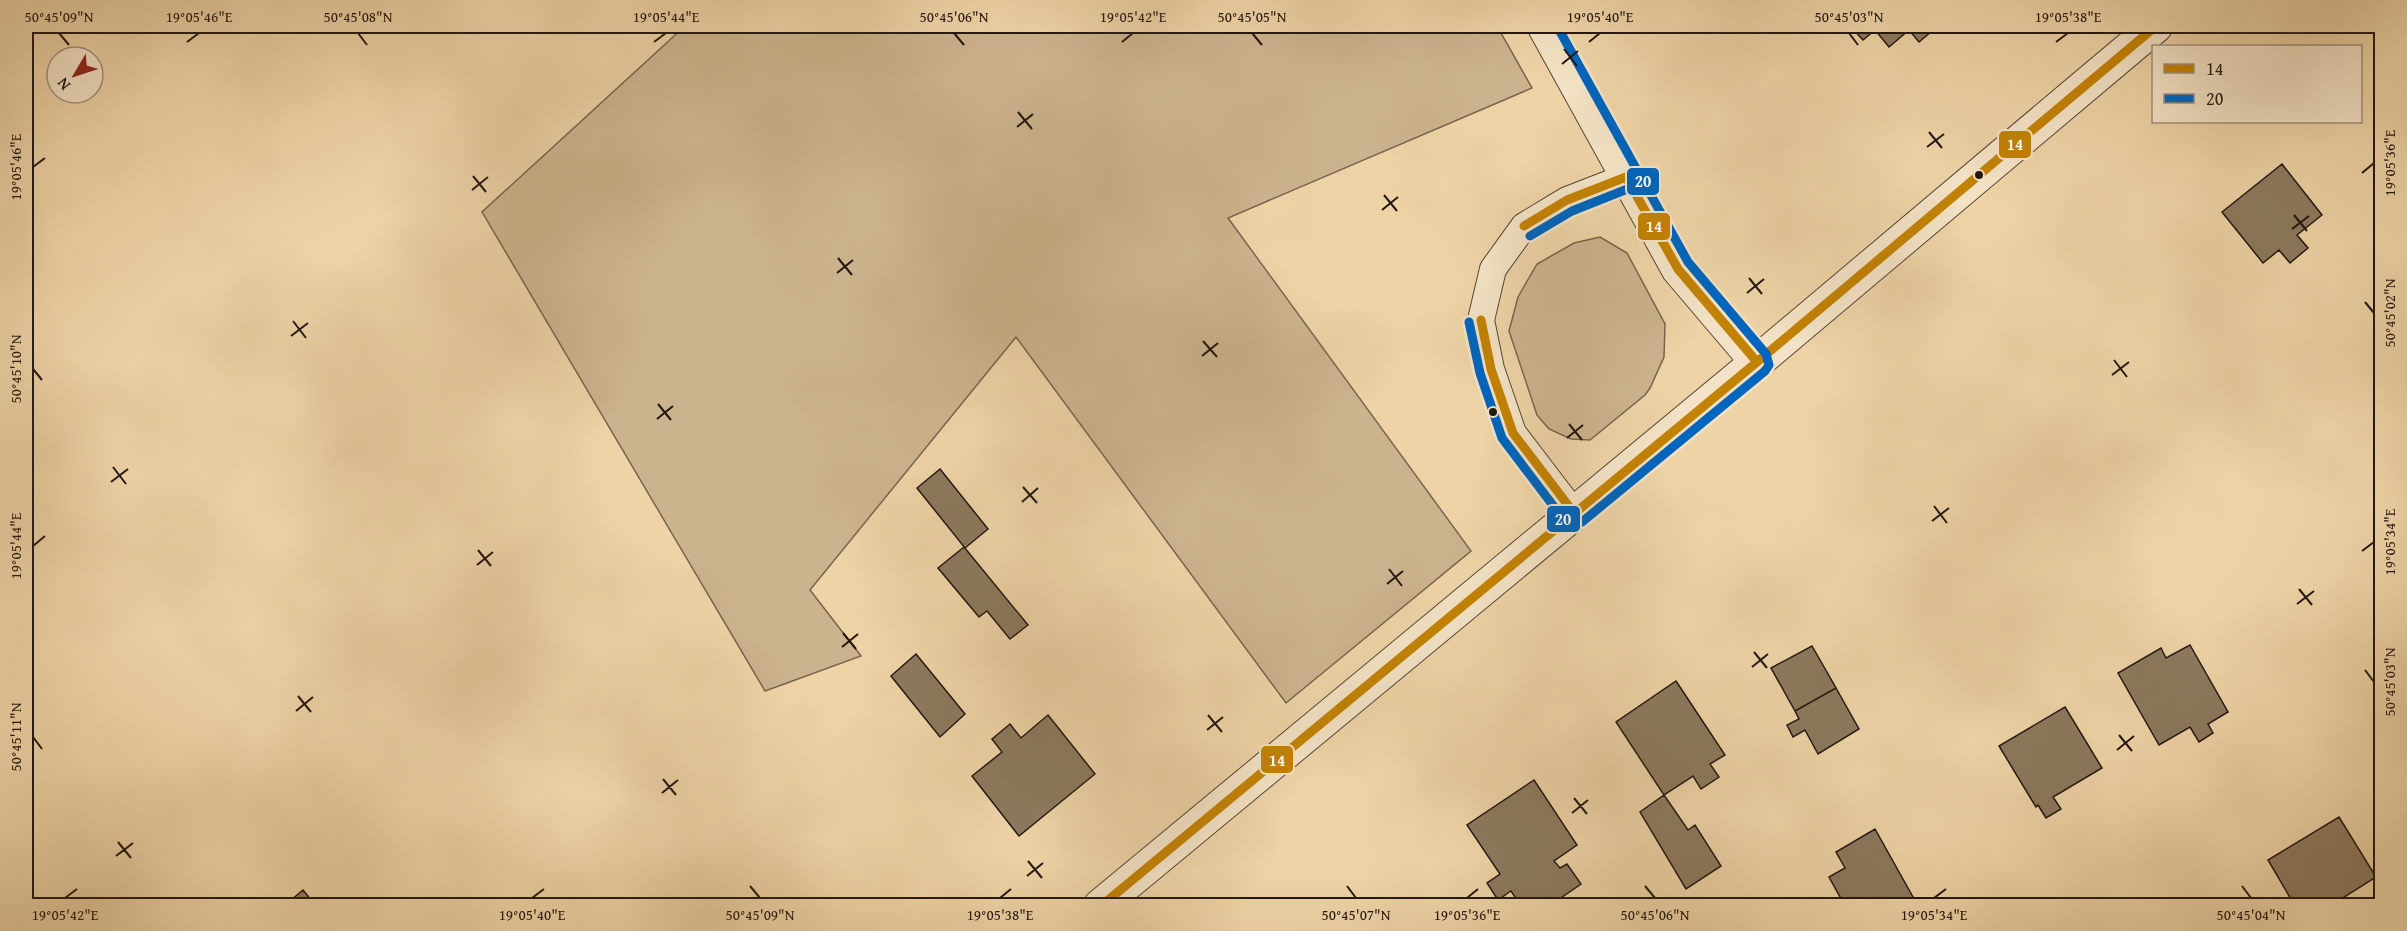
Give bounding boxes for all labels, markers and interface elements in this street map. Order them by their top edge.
text: 50°45'09"N [25,6,94,27]
text: 19°05'46"E [166,6,233,27]
text: 50°45'08"N [324,6,393,27]
text: 19°05'44"E [633,6,700,27]
text: 50°45'06"N [920,6,989,27]
text: 19°05'42"E [1100,6,1167,27]
text: 50°45'05"N [1218,6,1287,27]
text: 19°05'40"E [1567,6,1634,27]
text: 50°45'03"N [1815,6,1884,27]
text: 19°05'38"E [2035,6,2102,27]
north arrow [45,45,105,105]
legend [2152,45,2362,123]
text: 14 [2206,55,2223,82]
text: N [50,72,76,96]
text: 20 [2206,85,2224,112]
text: 19°05'36"E [2379,129,2400,196]
line badge: 14 [1998,130,2032,159]
text: 14 [2007,132,2023,156]
text: 19°05'46"E [5,133,26,200]
line badge: 20 [1626,167,1660,196]
text: 20 [1635,169,1651,193]
unlabelled marker [1973,169,1985,181]
line badge: 14 [1637,212,1671,241]
text: 14 [1646,214,1662,238]
text: 50°45'02"N [2379,278,2400,347]
text: 50°45'10"N [5,334,26,403]
unlabelled marker [1487,406,1499,418]
line badge: 20 [1546,505,1581,533]
text: 20 [1555,507,1571,531]
text: 19°05'34"E [2379,508,2400,575]
text: 19°05'44"E [5,512,26,579]
text: 50°45'03"N [2379,647,2400,716]
text: 50°45'11"N [5,702,26,771]
line badge: 14 [1260,745,1294,774]
text: 14 [1269,748,1285,772]
text: 19°05'42"E [32,904,99,925]
text: 19°05'40"E [499,904,566,925]
text: 50°45'09"N [726,904,795,925]
text: 19°05'38"E [967,904,1034,925]
text: 50°45'07"N [1322,904,1391,925]
text: 19°05'36"E [1434,904,1501,925]
text: 50°45'06"N [1621,904,1690,925]
text: 19°05'34"E [1901,904,1968,925]
text: 50°45'04"N [2217,904,2286,925]

